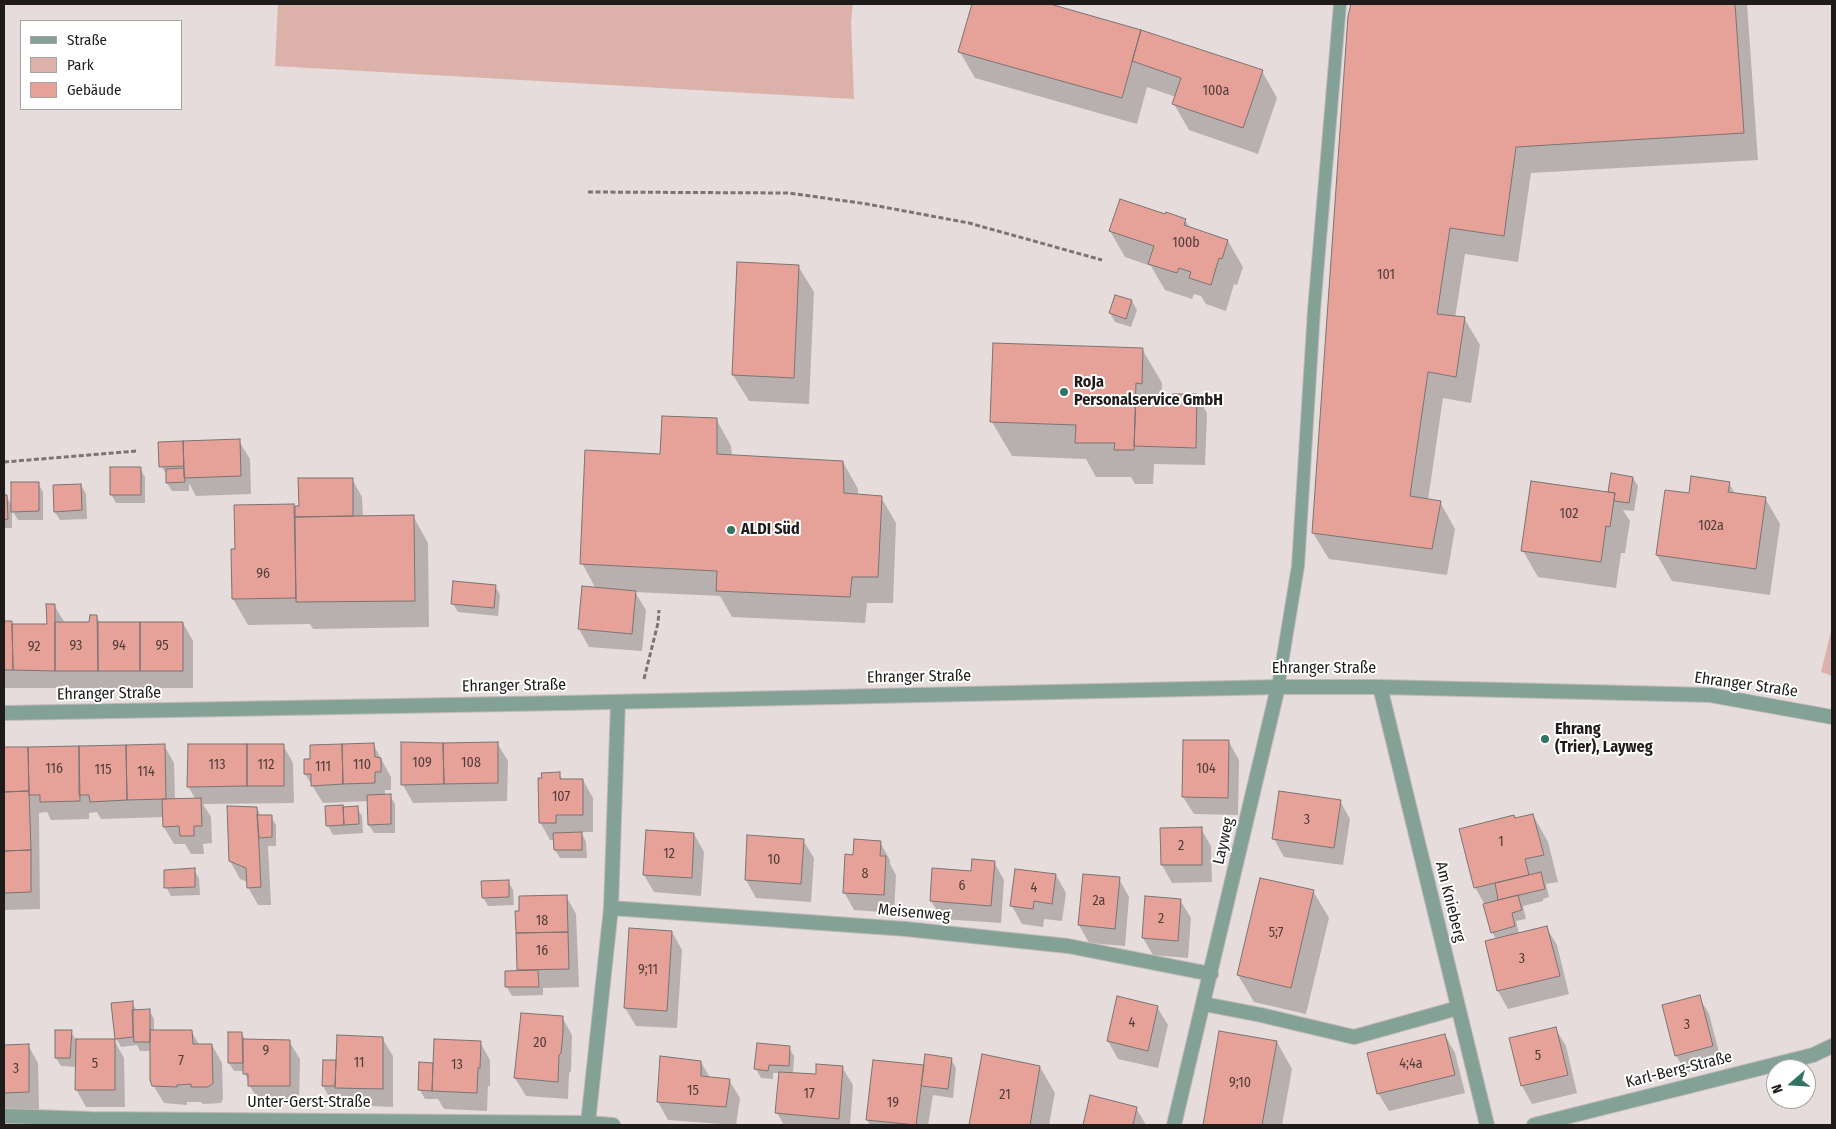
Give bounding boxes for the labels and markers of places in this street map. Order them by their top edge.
place label: RoJa Personalservice GmbH [1074,373,1223,411]
marker: RoJa Personalservice GmbH [1058,386,1070,398]
place label: ALDI Süd [741,520,800,540]
marker: ALDI Süd [725,524,737,536]
place label: Ehrang (Trier), Layweg [1555,720,1653,758]
marker: Ehrang (Trier), Layweg [1539,733,1551,745]

